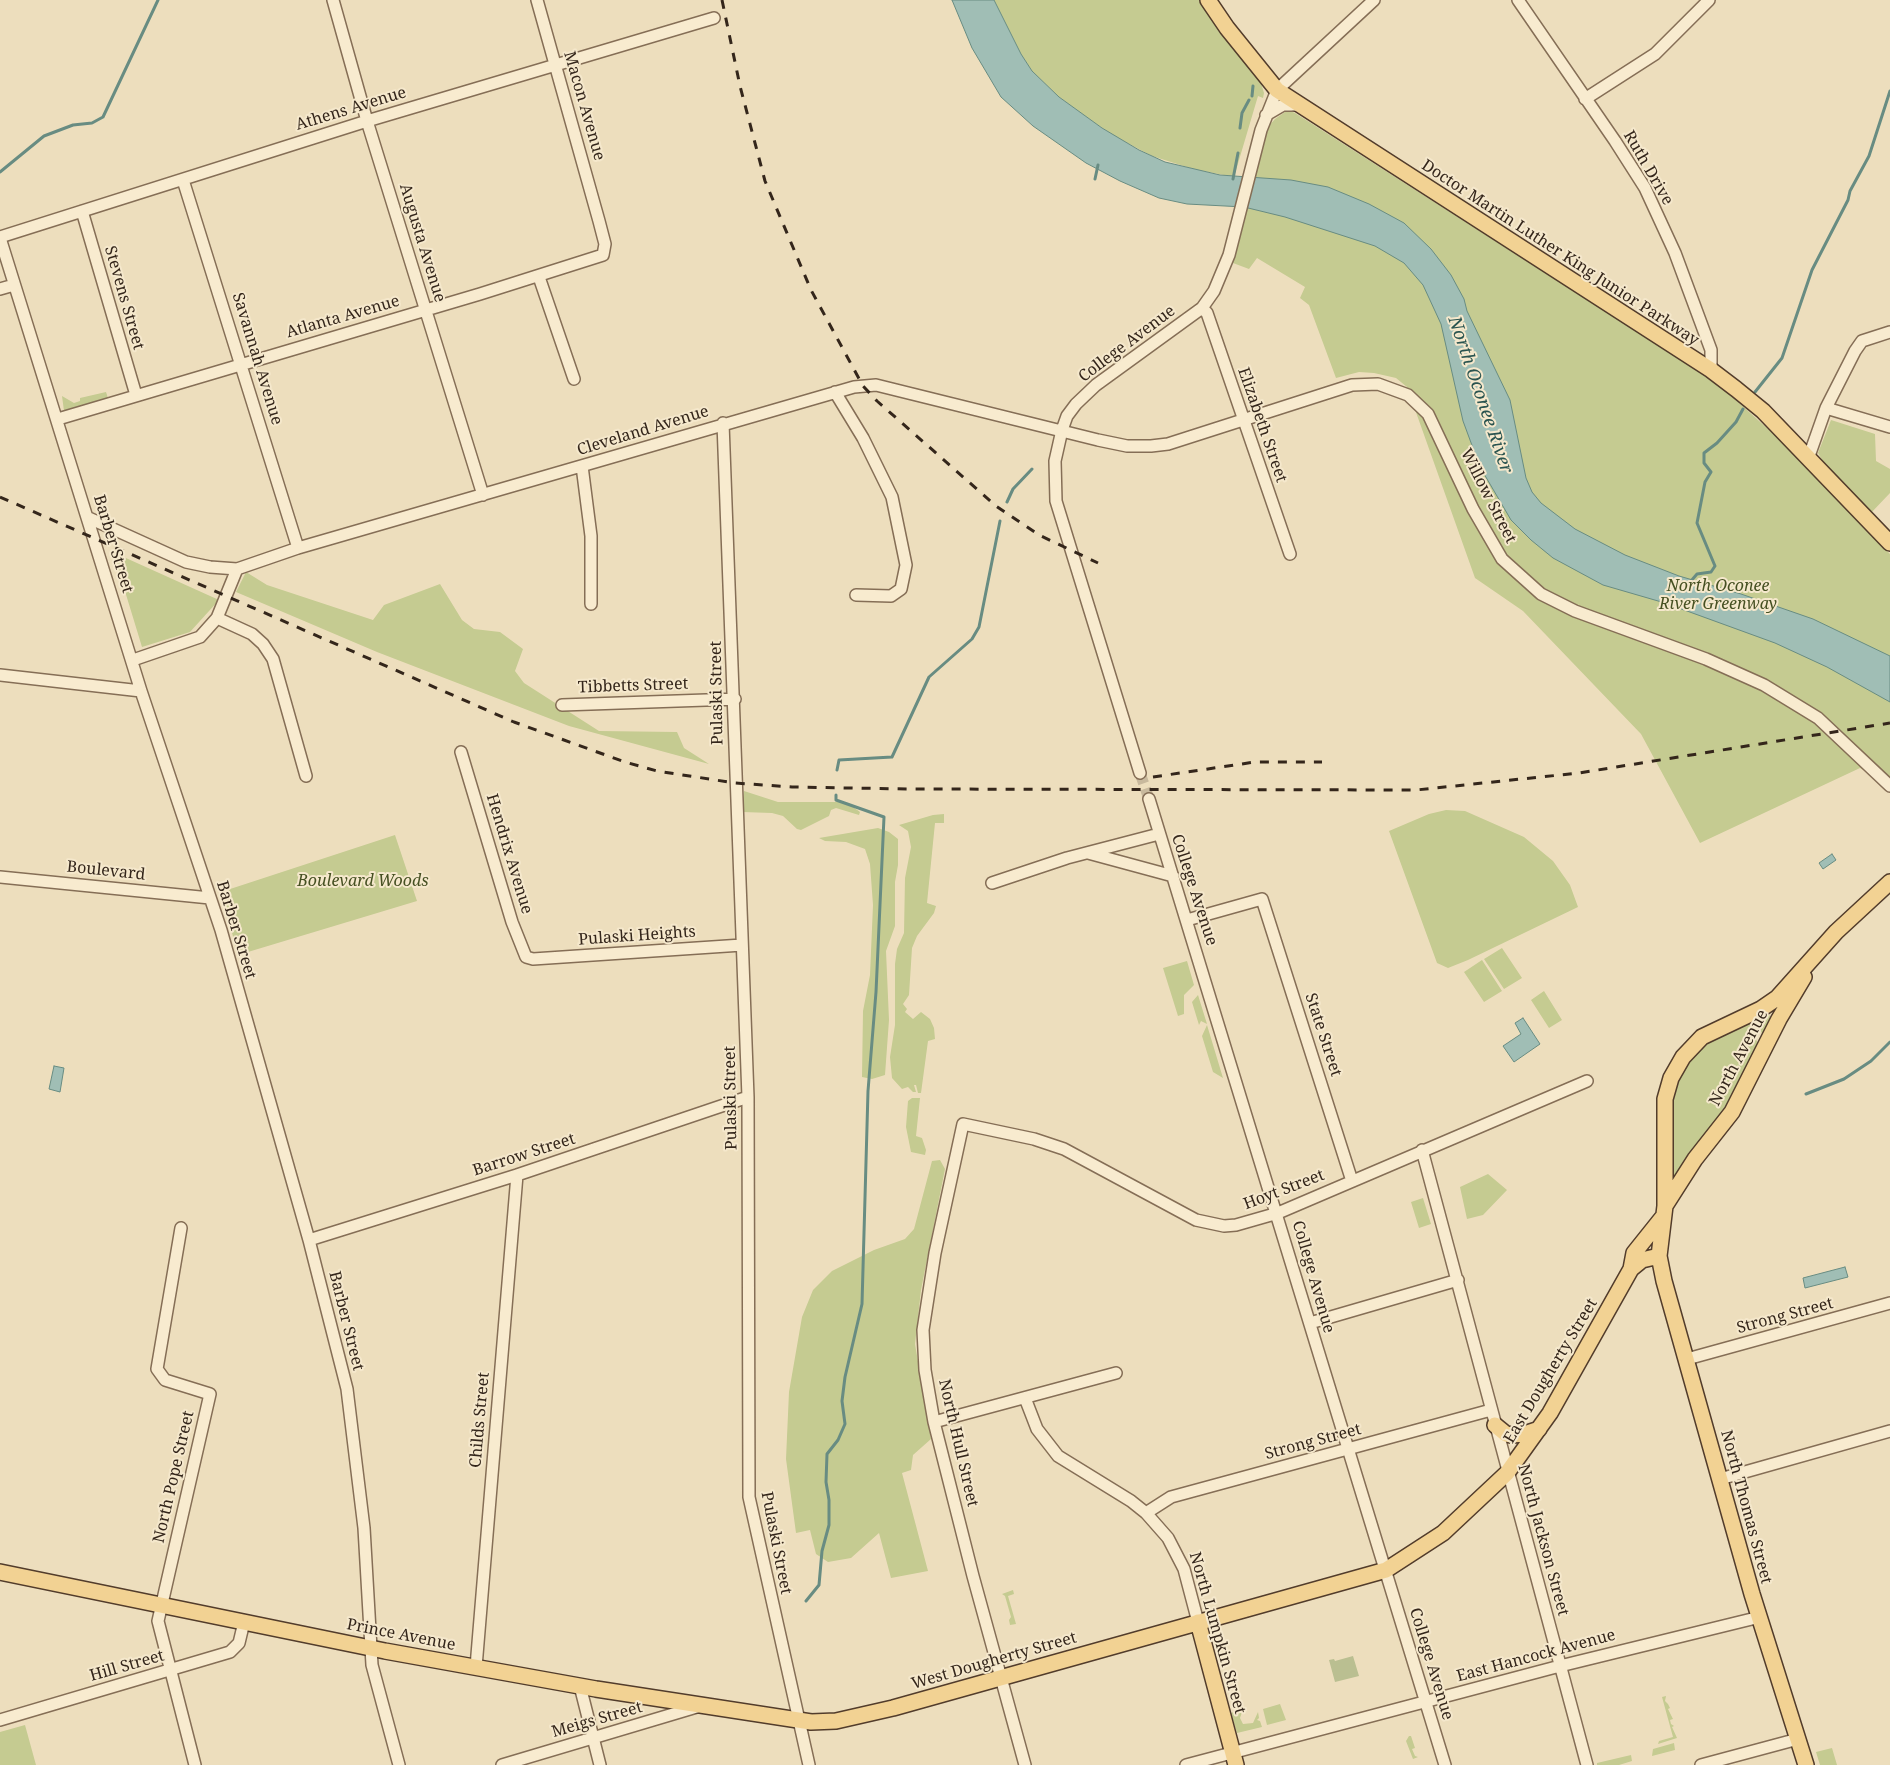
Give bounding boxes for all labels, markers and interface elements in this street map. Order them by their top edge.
street label: Macon Avenue [559,49,609,163]
street label: Athens Avenue [293,83,409,135]
street label: Ruth Drive [1619,127,1677,209]
street label: Doctor Martin Luther King Junior Parkway [1418,156,1702,350]
street label: Augusta Avenue [395,181,449,305]
street label: Stevens Street [100,244,148,352]
street label: Savannah Avenue [228,291,286,427]
street label: Atlanta Avenue [284,292,402,342]
street label: College Avenue [1075,301,1179,387]
water label: North Oconee River [1443,314,1517,476]
street label: Elizabeth Street [1233,365,1291,485]
street label: Cleveland Avenue [575,402,711,460]
street label: Willow Street [1456,445,1520,547]
street label: Barber Street [89,493,137,595]
park label: North Oconee River Greenway [1659,576,1777,614]
street label: Pulaski Street [706,641,728,745]
street label: Tibbetts Street [577,674,689,698]
street label: Hendrix Avenue [482,792,536,916]
street label: College Avenue [1167,832,1221,948]
street label: Boulevard [66,857,146,885]
park label: Boulevard Woods [297,871,429,891]
street label: Barber Street [212,879,260,981]
street label: Pulaski Heights [578,922,696,950]
street label: State Street [1301,991,1345,1079]
street label: North Avenue [1706,1007,1772,1109]
street label: Pulaski Street [720,1046,742,1150]
street label: Barrow Street [470,1129,578,1181]
street label: Hoyt Street [1241,1166,1327,1214]
street label: College Avenue [1288,1219,1338,1335]
street label: Barber Street [324,1269,368,1373]
street label: Strong Street [1735,1294,1835,1338]
street label: East Dougherty Street [1500,1295,1602,1447]
street label: Childs Street [466,1371,494,1469]
street label: North Hull Street [934,1377,982,1509]
street label: North Pope Street [149,1409,199,1545]
street label: Strong Street [1263,1420,1363,1464]
street label: North Thomas Street [1716,1428,1776,1586]
street label: North Jackson Street [1513,1462,1573,1618]
street label: Pulaski Street [757,1490,795,1596]
street label: North Lumpkin Street [1185,1550,1249,1716]
street label: College Avenue [1405,1606,1457,1722]
street label: Prince Avenue [345,1615,457,1655]
street label: East Hancock Avenue [1454,1626,1618,1686]
street label: West Dougherty Street [909,1628,1079,1694]
street label: Hill Street [88,1646,166,1686]
street label: Meigs Street [550,1698,644,1742]

